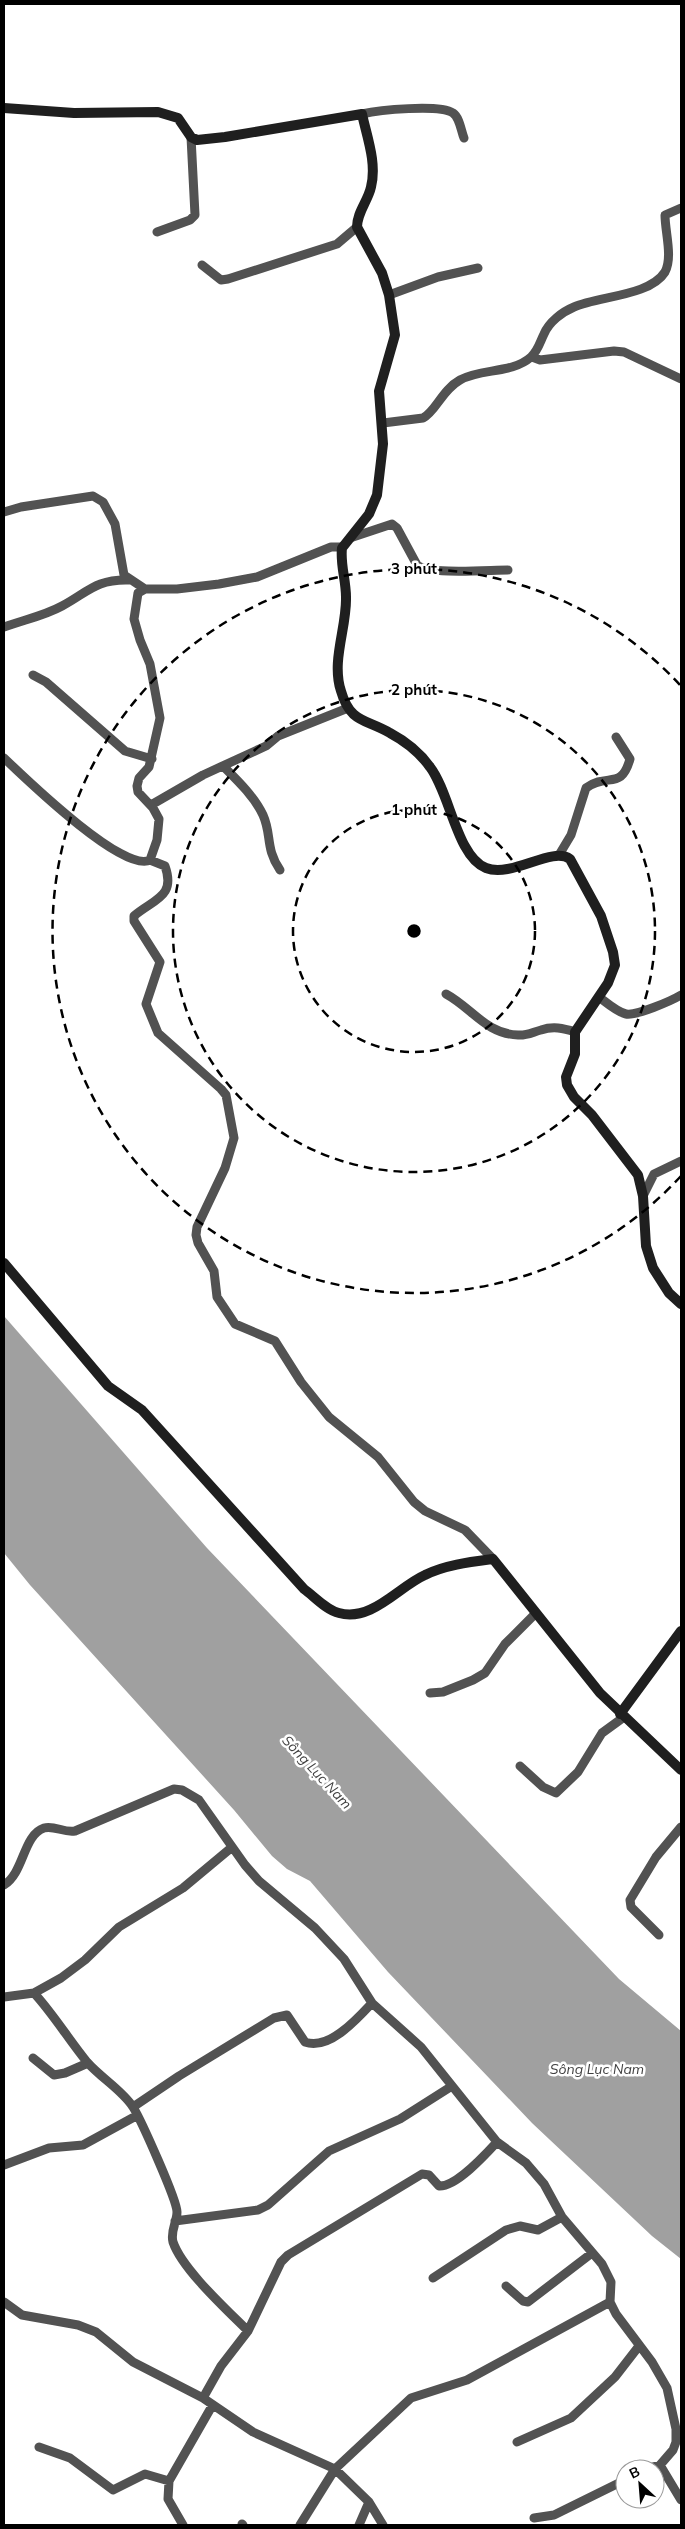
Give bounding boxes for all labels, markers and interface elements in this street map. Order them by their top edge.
text: 3 phút [391,559,437,578]
text: 2 phút [391,680,437,699]
text: 1 phút [391,800,437,819]
centre of rings [405,922,423,940]
water label: Sông Lục Nam [278,1731,356,1813]
water label: Sông Lục Nam [550,2060,644,2078]
north arrow [615,2459,665,2509]
text: B [626,2462,643,2483]

